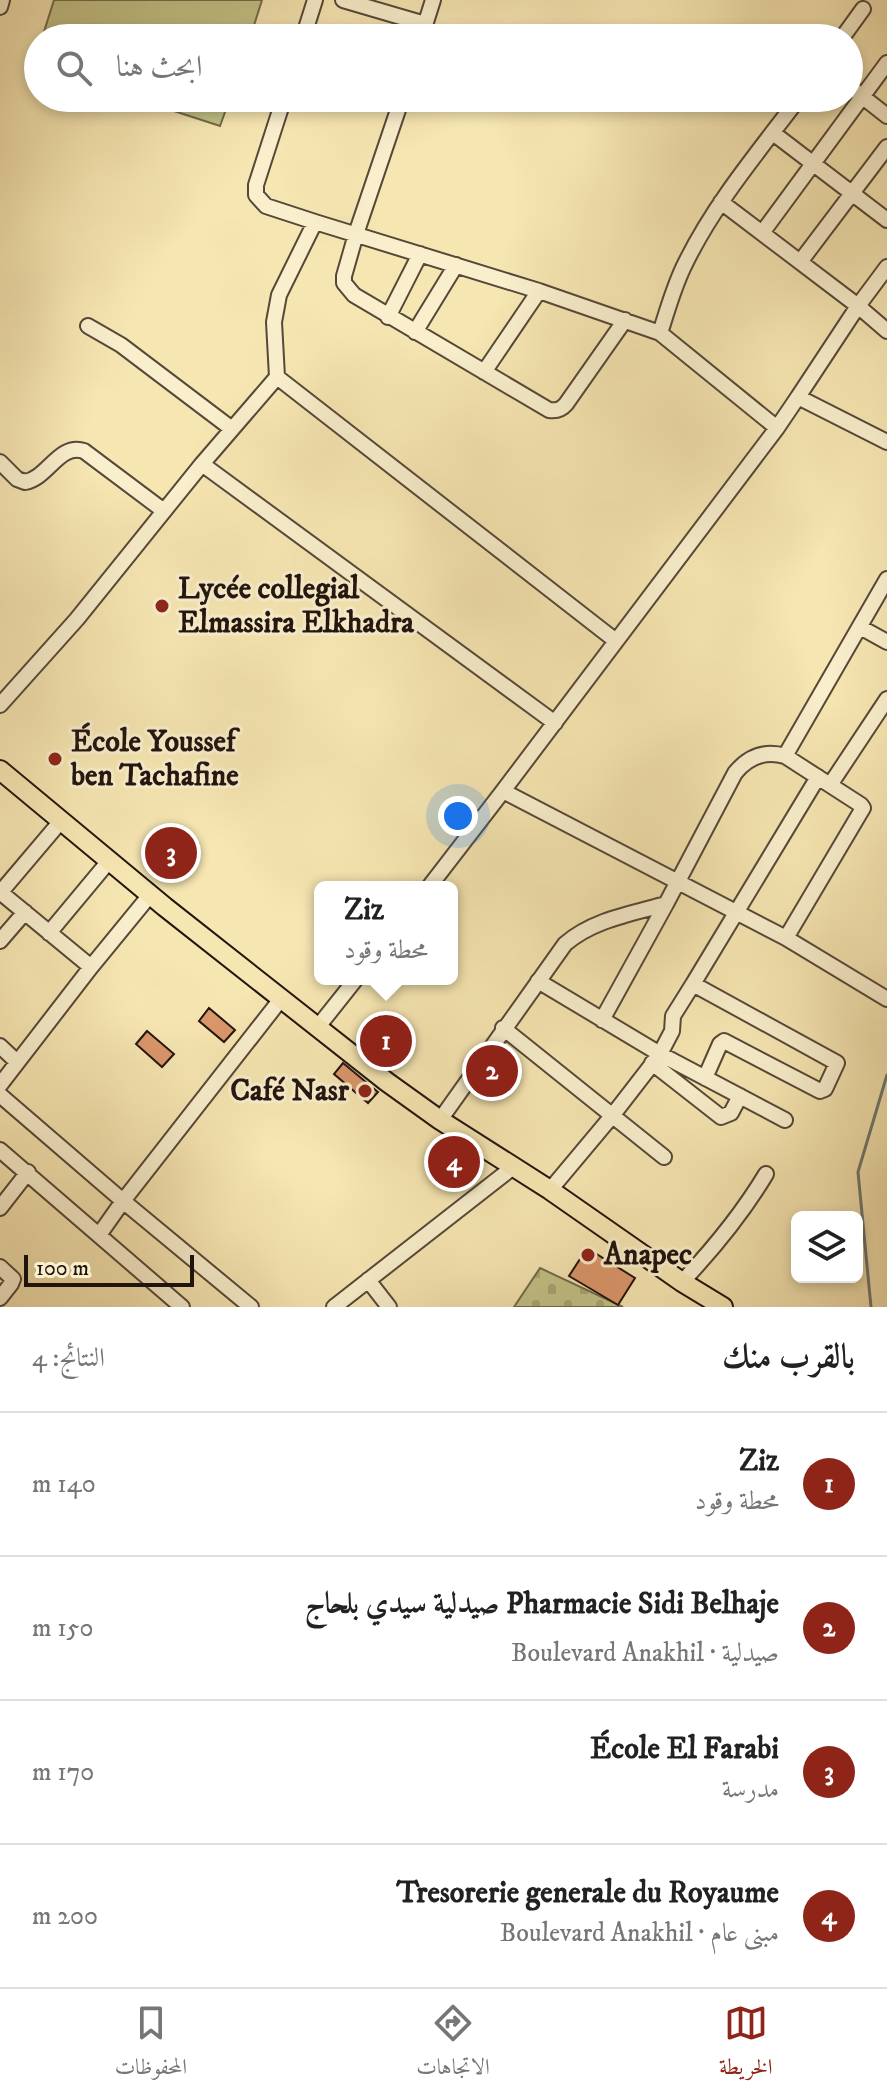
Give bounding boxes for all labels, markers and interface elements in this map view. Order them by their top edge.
search box [24,24,863,112]
icon: search [52,46,96,90]
text: ابحث هنا [116,49,202,86]
place label: Lycée collegial Elmassira Elkhadra [178,571,415,642]
marker: Lycée collegial Elmassira Elkhadra [153,597,171,615]
place label: École Youssef ben Tachafine [70,722,241,795]
marker: École Youssef ben Tachafine [46,750,64,768]
your location [438,796,478,836]
pin: 3 [145,823,197,883]
popup [314,881,458,985]
text: Ziz [344,892,384,929]
text: محطة وقود [344,934,428,967]
pin: 1 [360,1011,412,1071]
pin: 2 [466,1041,518,1101]
place label: Café Nasr [230,1073,350,1110]
marker: Café Nasr [356,1082,374,1100]
pin: 4 [428,1132,480,1192]
map controls [791,1211,863,1283]
button: layers [791,1211,863,1283]
place label: Anapec [603,1237,692,1274]
marker: Anapec [579,1246,597,1264]
scale bar [24,1251,194,1287]
text: 100 m [36,1255,89,1282]
text: بالقرب منك [722,1336,855,1378]
text: النتائج: 4 [32,1342,105,1375]
text: Ziz [739,1443,779,1480]
text: 140 m [32,1468,96,1501]
text: 1 [824,1468,834,1501]
text: محطة وقود [695,1485,779,1518]
text: Pharmacie Sidi Belhaje صيدلية سيدي بلحاج [305,1586,779,1623]
text: 150 m [32,1612,93,1645]
text: 2 [823,1612,835,1645]
text: صيدلية · Boulevard Anakhil [511,1637,779,1670]
text: École El Farabi [590,1731,779,1768]
text: 170 m [32,1756,94,1789]
text: 3 [824,1756,834,1789]
text: مدرسة [722,1773,779,1806]
text: Tresorerie generale du Royaume [397,1875,779,1912]
text: 200 m [32,1900,98,1933]
text: 4 [822,1900,836,1933]
text: مبنى عام · Boulevard Anakhil [500,1917,779,1950]
tab: المحفوظات [115,2001,187,2088]
tab: الاتجاهات [416,2001,490,2088]
tab: الخريطة [719,2001,772,2088]

